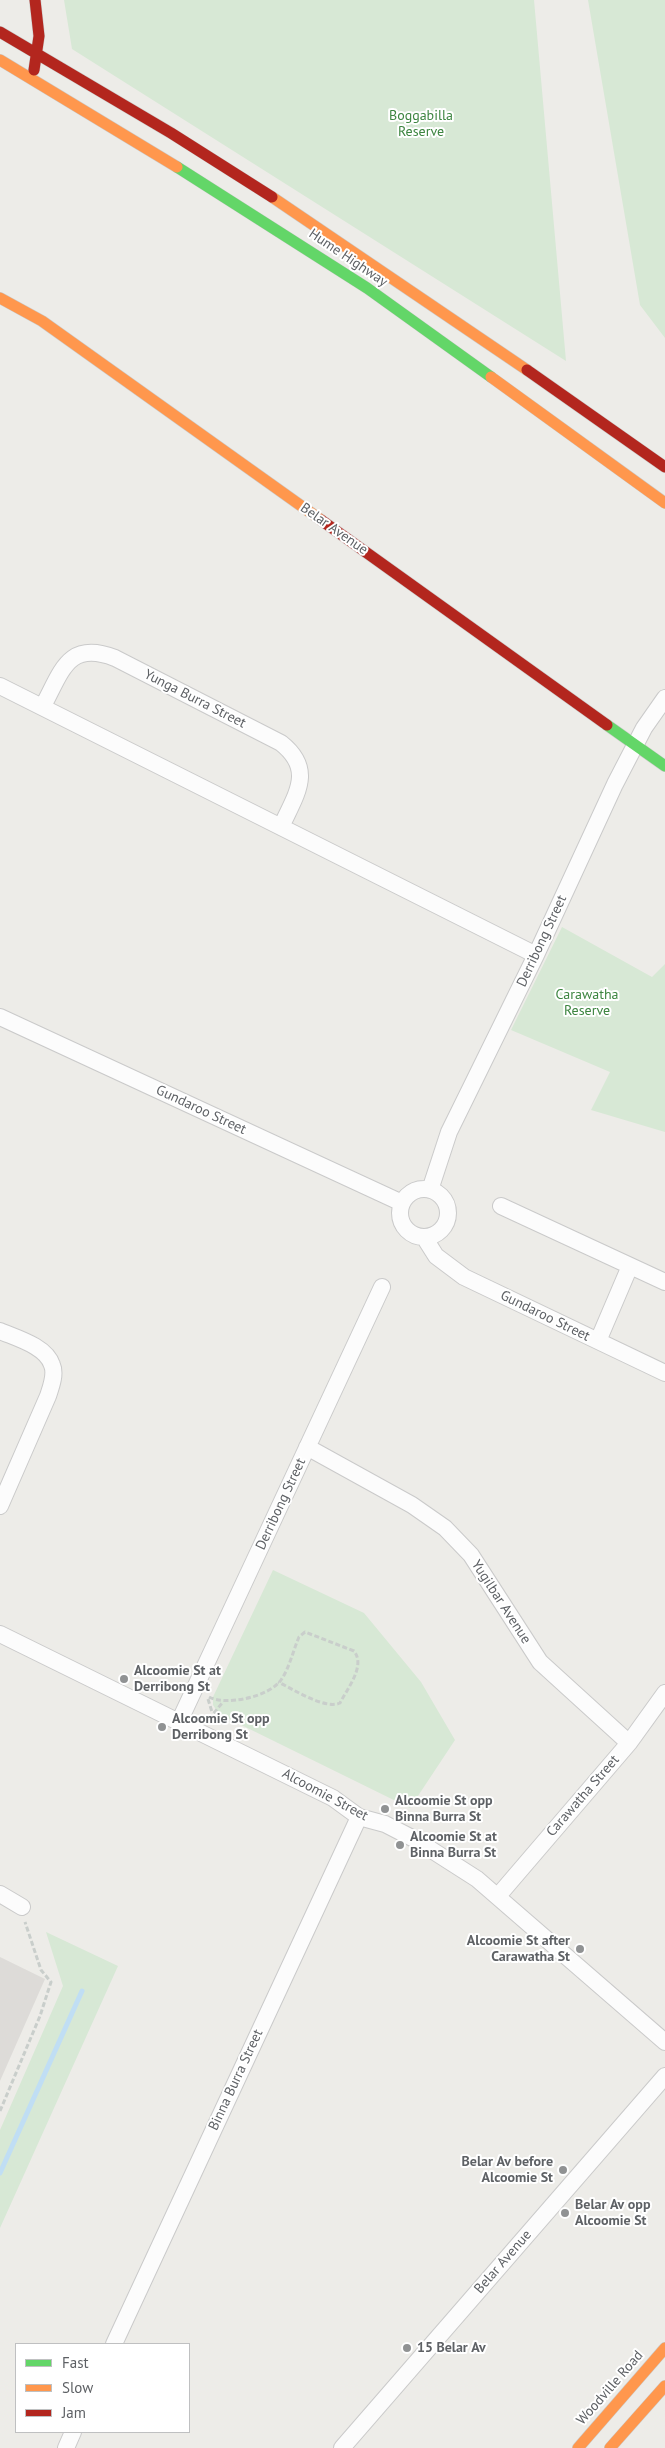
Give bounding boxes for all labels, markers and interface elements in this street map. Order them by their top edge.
park label: Boggabilla Reserve [389,108,453,140]
street label: Hume Highway [305,226,391,290]
street label: Belar Avenue [297,500,371,558]
street label: Yunga Burra Street [141,666,249,732]
street label: Derribong Street [513,892,571,990]
park label: Carawatha Reserve [556,987,618,1020]
street label: Gundaroo Street [153,1082,249,1138]
street label: Gundaroo Street [497,1287,593,1345]
street label: Derribong Street [252,1455,310,1553]
street label: Yugilbar Avenue [468,1557,534,1647]
place label: Alcoomie St at Derribong St [134,1663,221,1695]
marker: Alcoomie St at Derribong St [118,1673,130,1685]
place label: Alcoomie St opp Derribong St [172,1711,270,1744]
marker: Alcoomie St opp Derribong St [156,1721,168,1733]
street label: Carawatha Street [543,1752,623,1840]
street label: Alcoomie Street [279,1765,371,1825]
place label: Alcoomie St opp Binna Burra St [395,1793,493,1825]
marker: Alcoomie St opp Binna Burra St [379,1803,391,1815]
place label: Alcoomie St at Binna Burra St [410,1829,497,1861]
marker: Alcoomie St at Binna Burra St [394,1839,406,1851]
place label: Alcoomie St after Carawatha St [467,1933,570,1965]
marker: Alcoomie St after Carawatha St [574,1943,586,1955]
street label: Binna Burra Street [205,2027,267,2133]
place label: Belar Av before Alcoomie St [462,2154,553,2186]
marker: Belar Av before Alcoomie St [557,2164,569,2176]
place label: Belar Av opp Alcoomie St [575,2197,650,2230]
marker: Belar Av opp Alcoomie St [559,2207,571,2219]
street label: Belar Avenue [471,2227,535,2297]
place label: 15 Belar Av [417,2340,486,2356]
marker: 15 Belar Av [401,2342,413,2354]
legend [15,2343,190,2433]
street label: Woodville Road [573,2348,647,2428]
text: Fast [62,2353,89,2372]
text: Slow [62,2378,93,2397]
text: Jam [62,2403,86,2422]

